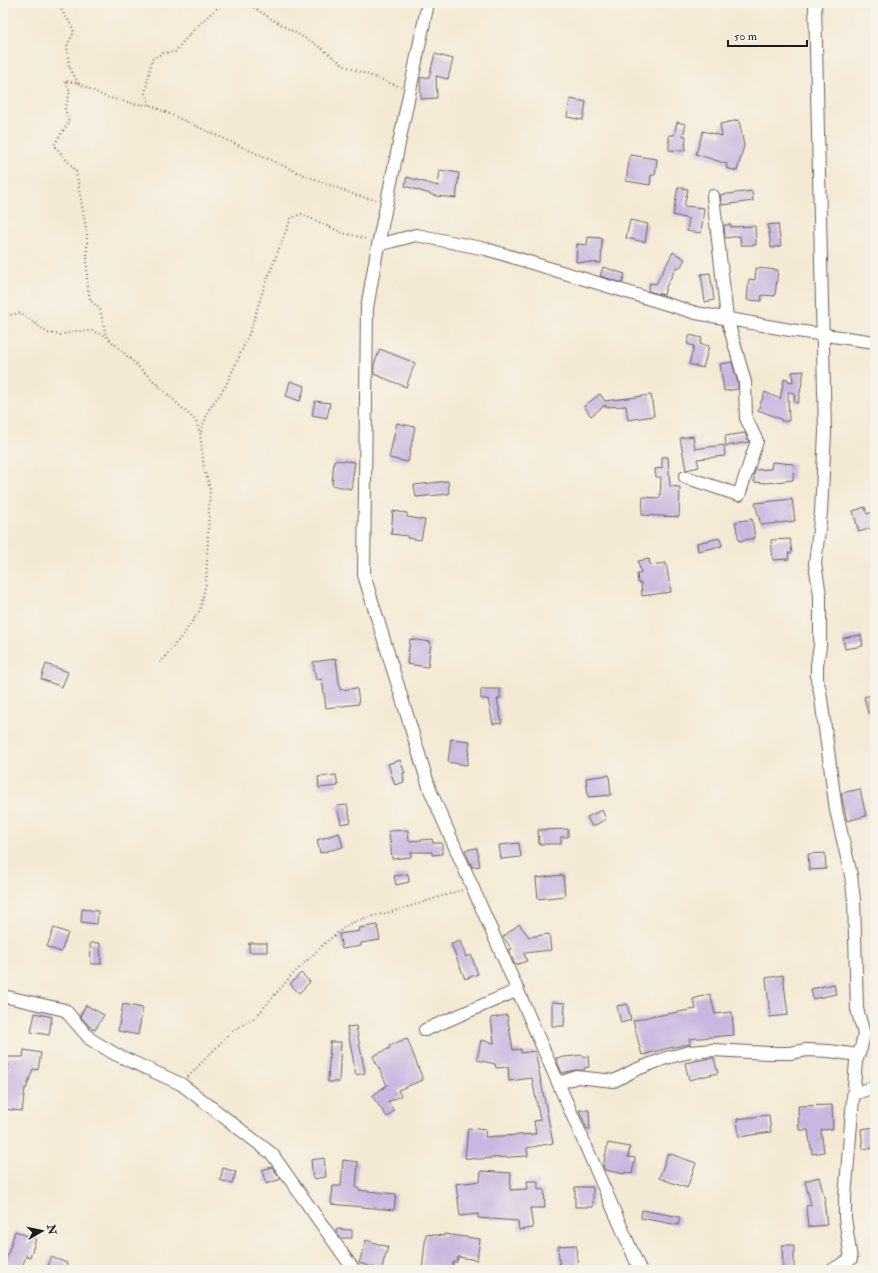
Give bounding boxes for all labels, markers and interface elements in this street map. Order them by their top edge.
scale bar [728,22,807,48]
text: 50 m [734,29,758,44]
north arrow [22,1211,62,1251]
text: N [44,1223,59,1237]

